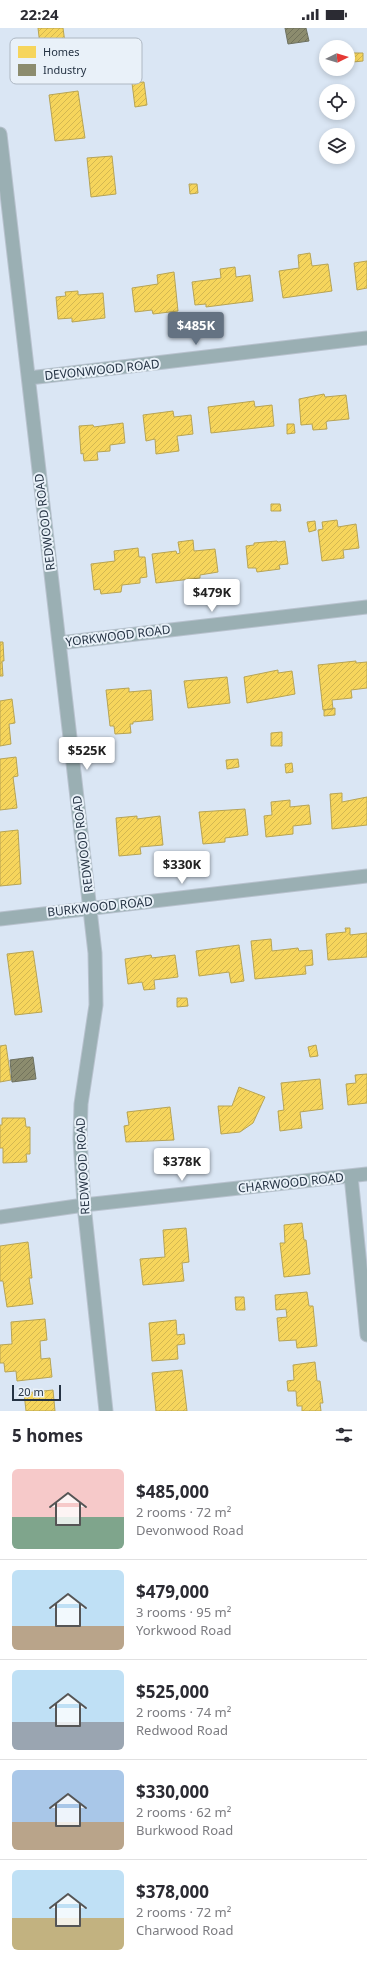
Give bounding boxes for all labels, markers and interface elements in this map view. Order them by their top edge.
text: 22:24 [20,4,59,24]
legend [10,38,142,84]
north arrow [319,40,355,76]
map controls [319,40,355,164]
text: Homes [43,44,80,59]
text: Industry [43,62,87,77]
button: locate [319,84,355,120]
button: layers [319,128,355,164]
pin: $485K [168,312,224,346]
text: $485K [177,316,215,334]
street label: DEVONWOOD ROAD [44,355,161,384]
street label: REDWOOD ROAD [30,472,59,571]
pin: $479K [184,579,240,613]
text: $479K [193,583,231,601]
street label: YORKWOOD ROAD [65,621,172,650]
pin: $525K [59,737,115,771]
text: $525K [68,741,106,759]
street label: REDWOOD ROAD [68,794,97,893]
pin: $330K [154,851,210,885]
text: $330K [163,855,201,873]
street label: BURKWOOD ROAD [46,892,154,921]
street label: REDWOOD ROAD [71,1117,94,1215]
pin: $378K [154,1148,210,1182]
text: $378K [163,1152,201,1170]
street label: CHARWOOD ROAD [237,1168,345,1197]
scale bar [12,1383,61,1402]
text: 20 m [18,1384,44,1399]
text: 5 homes [12,1424,83,1447]
icon: filters [333,1424,355,1446]
text: $485,000 [136,1480,209,1503]
icon: home [44,1485,92,1533]
text: 2 rooms · 72 m² [136,1503,231,1521]
text: Devonwood Road [136,1521,244,1539]
text: $479,000 [136,1580,209,1603]
icon: home [44,1586,92,1634]
text: 3 rooms · 95 m² [136,1603,231,1621]
text: Yorkwood Road [136,1621,231,1639]
text: $525,000 [136,1680,209,1703]
icon: home [44,1686,92,1734]
text: 2 rooms · 74 m² [136,1703,231,1721]
text: Redwood Road [136,1721,228,1739]
text: $330,000 [136,1780,209,1803]
icon: home [44,1786,92,1834]
text: 2 rooms · 62 m² [136,1803,231,1821]
text: Burkwood Road [136,1821,233,1839]
text: $378,000 [136,1880,209,1903]
icon: home [44,1886,92,1934]
text: 2 rooms · 72 m² [136,1903,231,1921]
text: Charwood Road [136,1921,233,1939]

